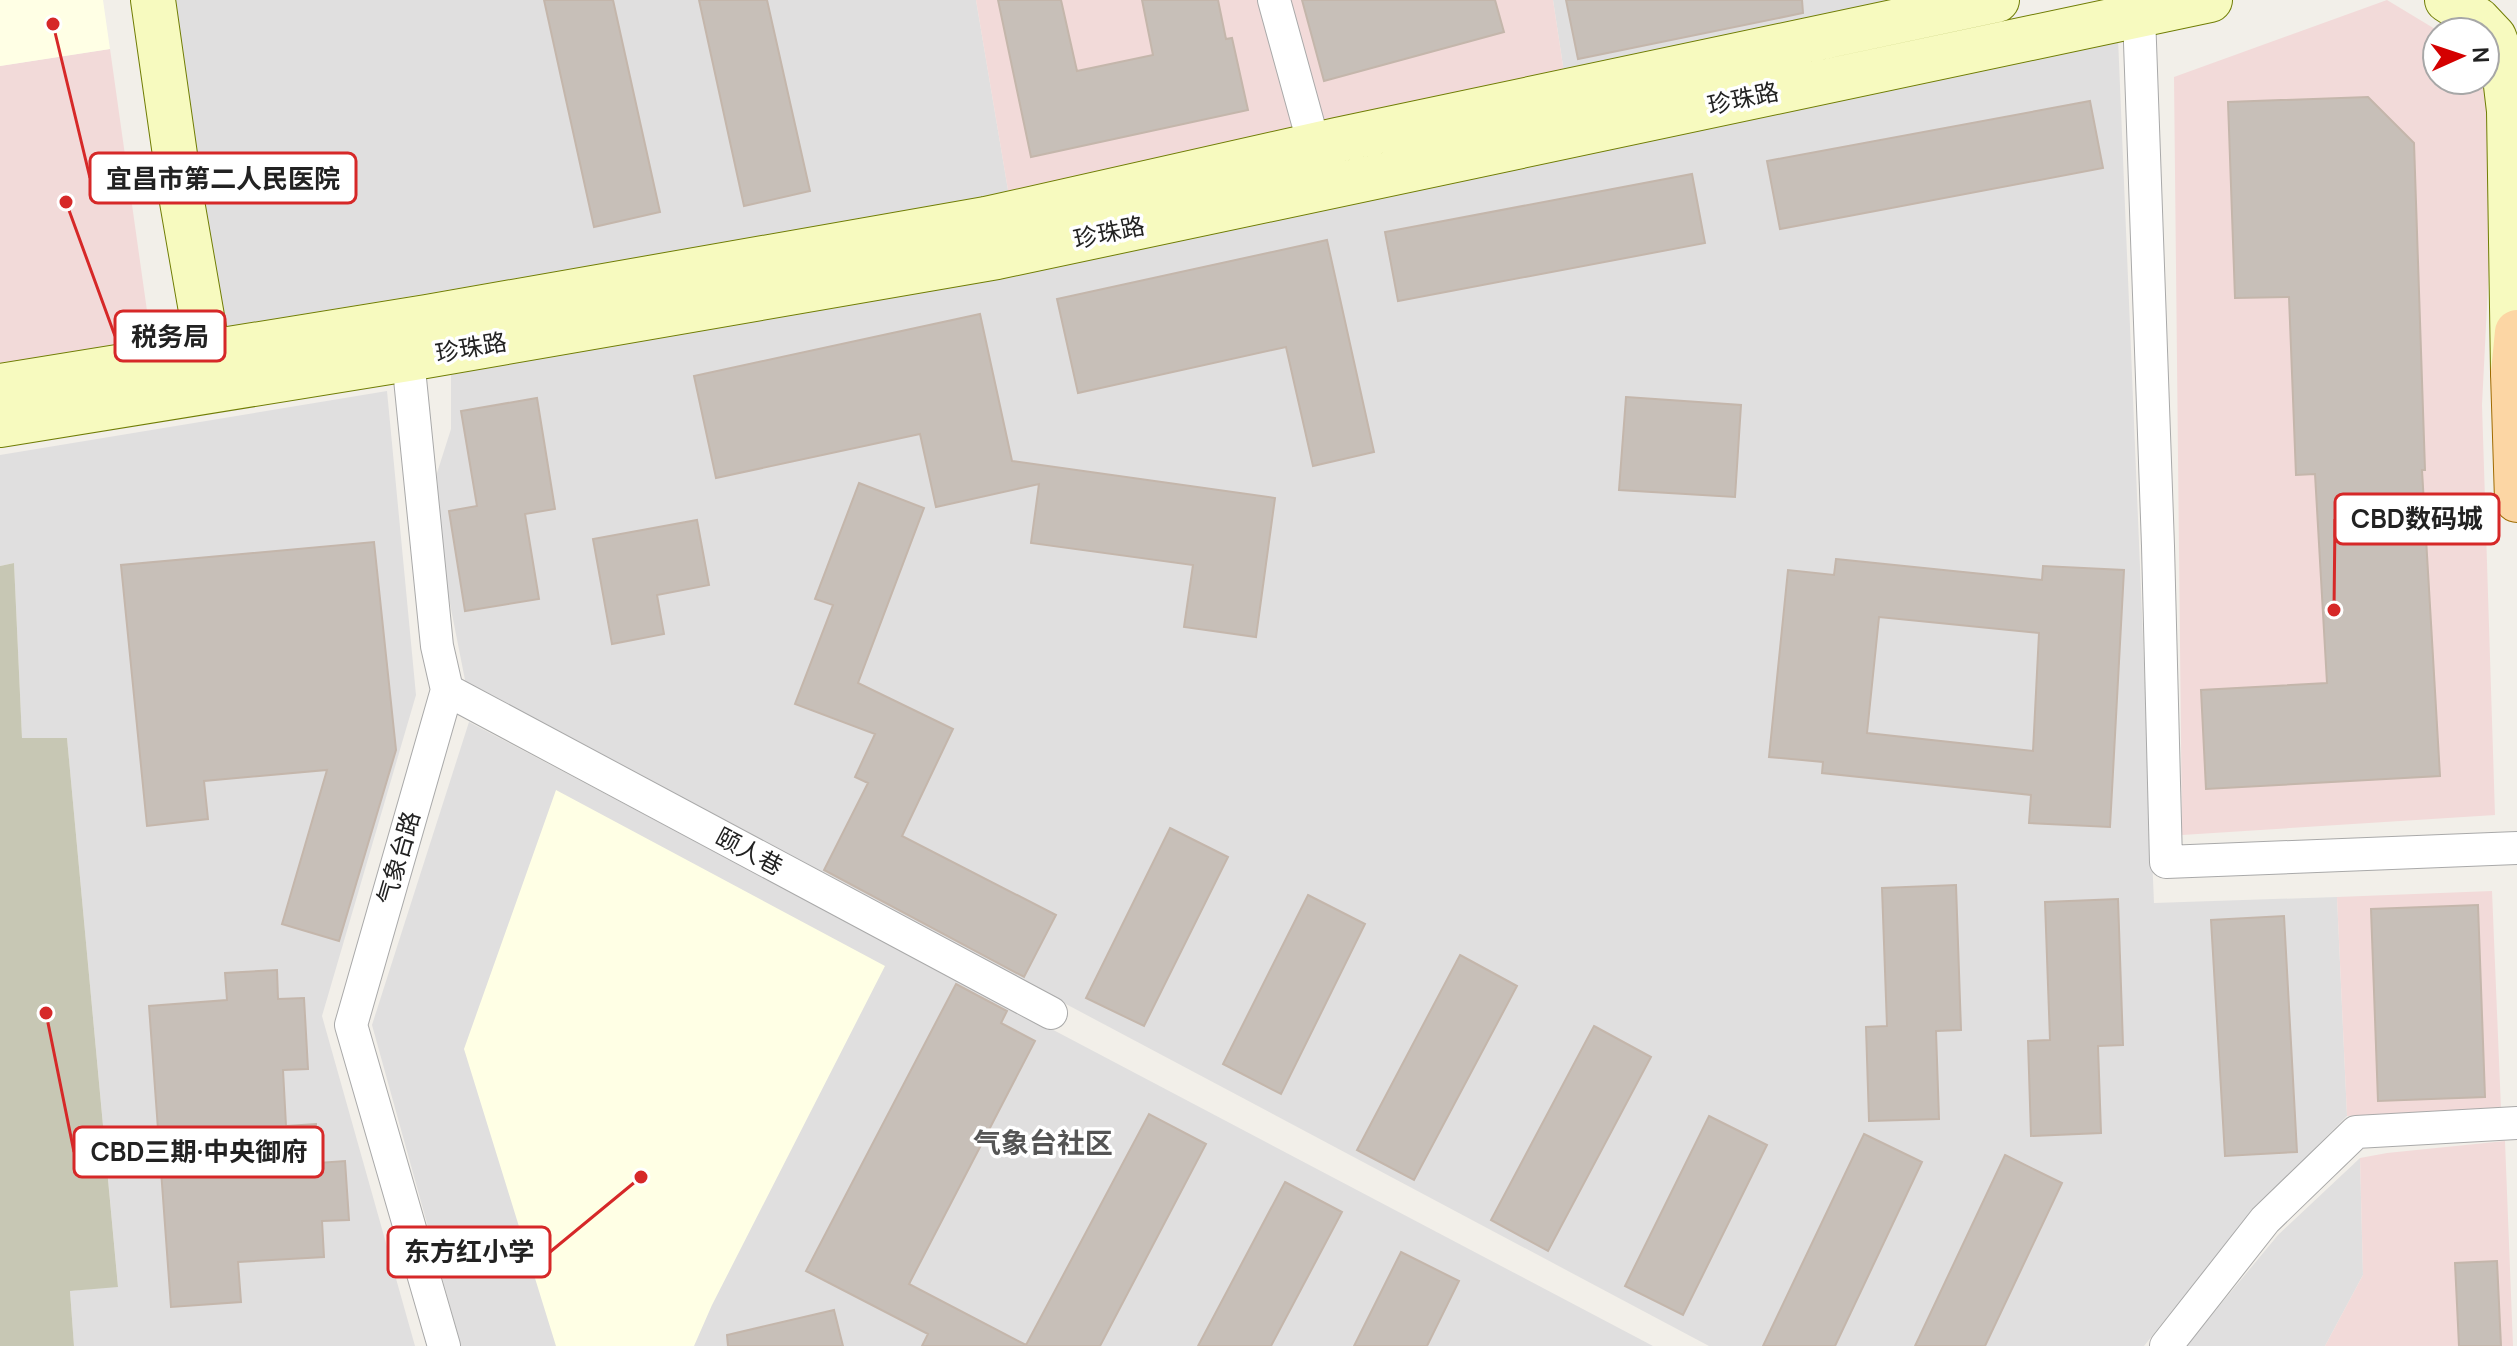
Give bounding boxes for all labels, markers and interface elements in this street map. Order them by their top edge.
north arrow [2421,16,2501,96]
text: N [2466,46,2496,64]
street label: 珍珠路 [1704,74,1781,121]
callout: 宜昌市第二人民医院 [90,153,356,203]
text: 宜昌市第二人民医院 [106,160,340,196]
street label: 珍珠路 [1070,208,1147,255]
callout: 税务局 [115,311,225,361]
text: 税务局 [131,318,209,354]
street label: 珍珠路 [432,324,509,369]
callout: CBD数码城 [2335,494,2499,544]
text: CBD数码城 [2351,500,2483,536]
street label: 气象台路 [368,807,427,908]
street label: 颐人巷 [710,819,789,882]
district label: 气象台社区 [973,1123,1113,1161]
callout: CBD三期·中央御府 [74,1127,323,1177]
text: CBD三期·中央御府 [91,1133,307,1169]
callout: 东方红小学 [388,1227,550,1277]
text: 东方红小学 [404,1233,534,1269]

